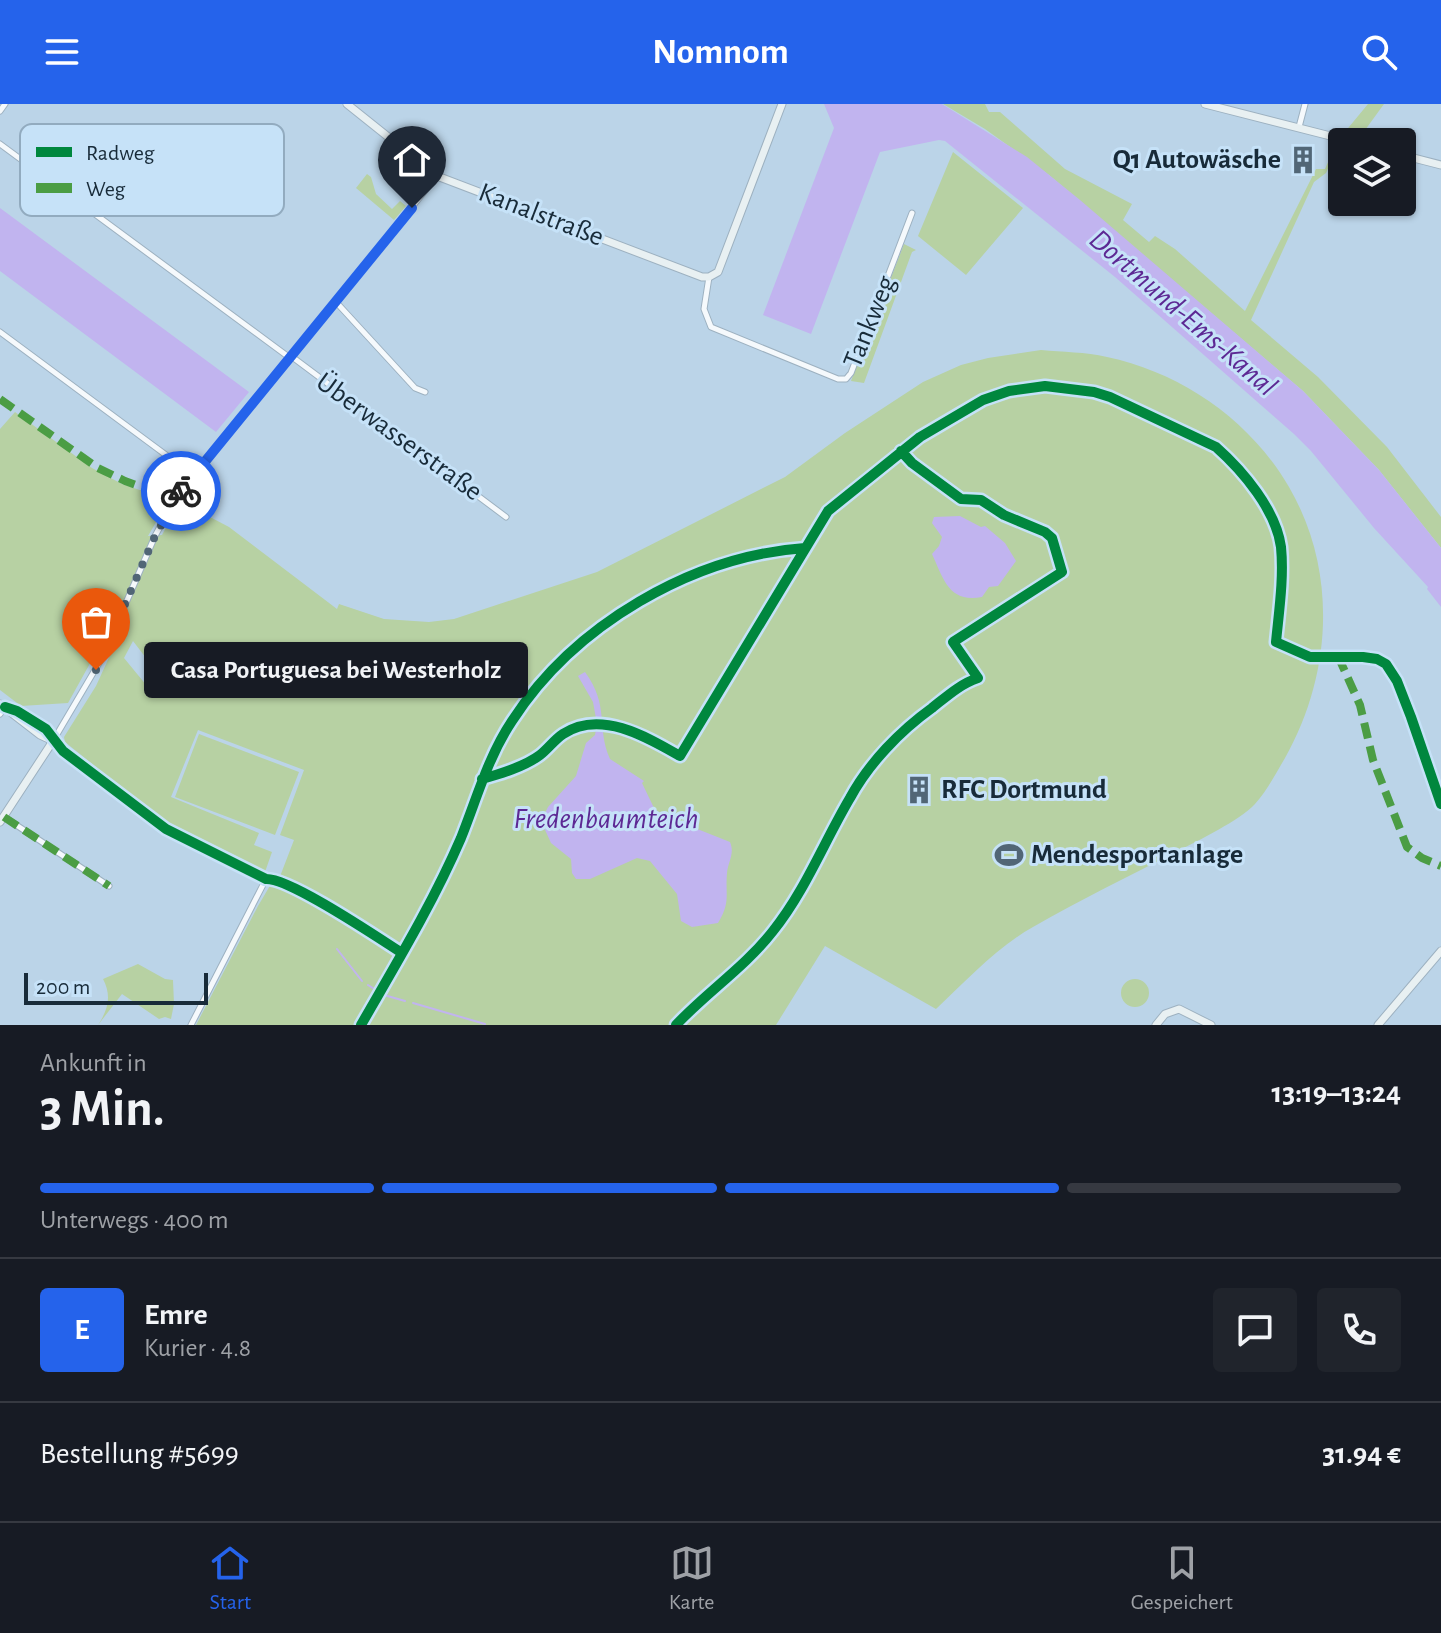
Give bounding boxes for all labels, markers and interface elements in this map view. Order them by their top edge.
icon: menu [40,30,84,74]
icon: search [1357,30,1401,74]
text: Nomnom [652,34,789,70]
legend [20,124,284,216]
pin [378,126,446,208]
map controls [1328,128,1416,216]
button: layers [1328,128,1416,216]
icon: home [390,138,434,182]
text: Radweg [86,142,155,164]
building icon: Q1 Autowäsche [1288,145,1318,175]
place label: Q1 Autowäsche [1113,146,1281,174]
text: Weg [86,178,126,200]
street label: Kanalstraße [475,178,607,252]
water label: Dortmund-Ems-Kanal [1084,224,1282,402]
street label: Tankweg [839,272,901,372]
street label: Überwasserstraße [311,366,488,506]
courier [141,451,221,531]
icon: bike [159,469,203,513]
pin [62,588,130,670]
icon: bag [74,600,118,644]
callout: Casa Portuguesa bei Westerholz [144,642,528,698]
text: Casa Portuguesa bei Westerholz [171,657,501,683]
building icon: RFC Dortmund [904,775,934,805]
place label: RFC Dortmund [941,776,1107,804]
water label: Fredenbaumteich [514,804,698,834]
sports icon: Mendesportanlage [994,840,1024,870]
place label: Mendesportanlage [1031,841,1243,869]
scale bar [24,969,208,1005]
text: 200 m [36,976,90,998]
text: Ankunft in [40,1050,147,1076]
text: 13:19–13:24 [1271,1078,1401,1108]
text: 3 Min. [40,1083,165,1135]
text: Unterwegs · 400 m [40,1207,229,1233]
button: chat [1213,1288,1297,1372]
button: phone [1317,1288,1401,1372]
text: Emre [144,1300,208,1330]
text: E [74,1315,90,1345]
text: Kurier · 4.8 [144,1335,251,1361]
text: Bestellung #5699 [40,1439,239,1469]
text: 31.94 € [1322,1439,1401,1469]
tab: Start [208,1541,252,1615]
tab: Karte [669,1541,714,1615]
tab: Gespeichert [1131,1541,1233,1615]

